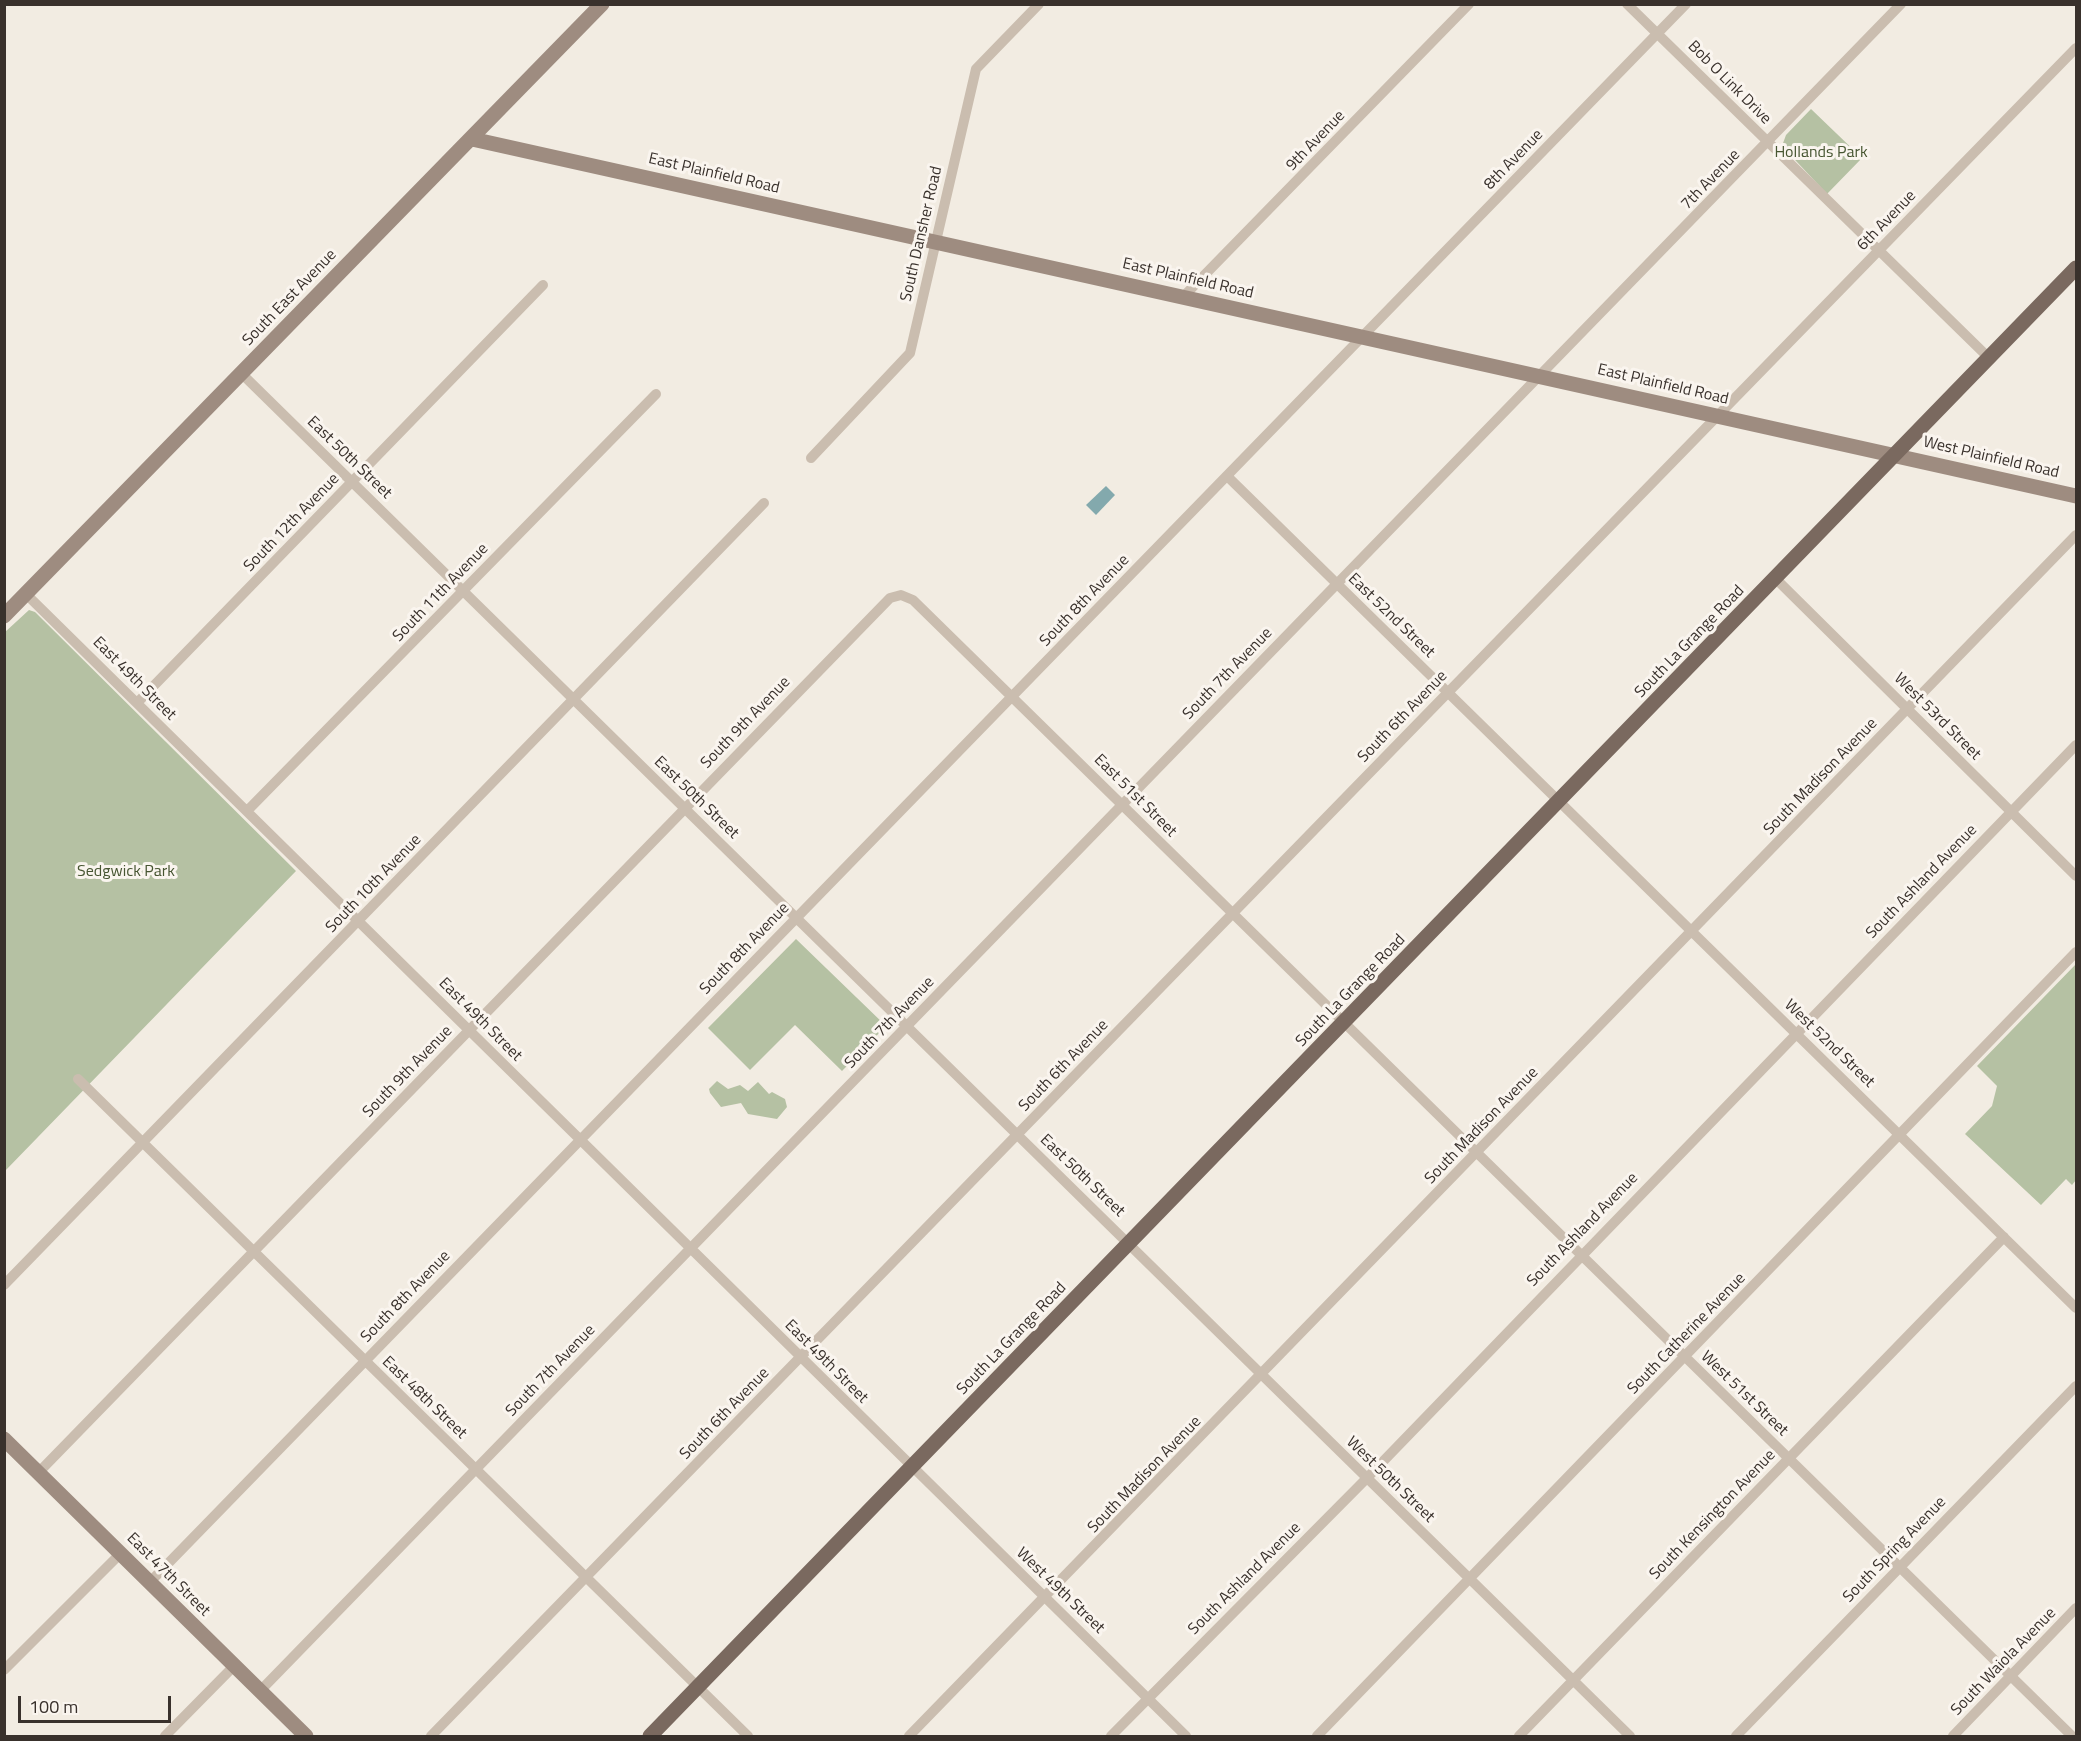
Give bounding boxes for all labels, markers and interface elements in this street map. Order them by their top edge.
street label: Bob O Link Drive [1683,37,1775,129]
street label: 9th Avenue [1282,107,1350,175]
street label: 8th Avenue [1480,126,1548,194]
park label: Hollands Park [1774,143,1868,163]
street label: 7th Avenue [1677,146,1745,214]
street label: East Plainfield Road [647,150,781,198]
street label: South Dansher Road [897,165,947,303]
street label: 6th Avenue [1853,187,1921,255]
street label: South East Avenue [239,246,341,350]
street label: East Plainfield Road [1121,255,1255,303]
street label: East Plainfield Road [1596,361,1730,409]
street label: East 50th Street [303,413,395,503]
street label: West Plainfield Road [1921,433,2061,483]
street label: South 12th Avenue [240,470,344,576]
street label: South 11th Avenue [389,540,493,646]
street label: South 8th Avenue [1036,551,1134,651]
street label: East 52nd Street [1344,570,1438,662]
street label: South La Grange Road [1631,582,1749,702]
street label: South 7th Avenue [1179,624,1277,724]
street label: East 49th Street [88,633,180,725]
street label: South 6th Avenue [1354,667,1452,767]
street label: West 53rd Street [1890,670,1984,764]
street label: South 9th Avenue [697,673,795,773]
street label: South Madison Avenue [1760,715,1882,839]
street label: East 51st Street [1090,751,1180,841]
street label: East 50th Street [650,753,742,843]
street label: South Ashland Avenue [1863,821,1981,943]
street label: South 10th Avenue [322,831,426,937]
park label: Sedgwick Park [77,862,175,882]
street label: South 8th Avenue [696,899,794,999]
street label: South La Grange Road [1292,931,1410,1051]
street label: South 7th Avenue [841,973,939,1073]
street label: East 49th Street [434,974,526,1066]
street label: West 52nd Street [1780,996,1878,1092]
street label: South 6th Avenue [1015,1016,1113,1116]
street label: South 9th Avenue [359,1022,457,1122]
street label: South Madison Avenue [1421,1064,1543,1188]
street label: East 50th Street [1036,1131,1128,1221]
street label: South Ashland Avenue [1524,1169,1642,1291]
street label: South 8th Avenue [357,1247,455,1347]
street label: South Catherine Avenue [1624,1269,1750,1399]
street label: South La Grange Road [953,1279,1071,1399]
street label: East 49th Street [780,1316,872,1408]
street label: South 7th Avenue [502,1321,600,1421]
street label: West 51st Street [1696,1347,1792,1441]
street label: East 48th Street [378,1353,470,1443]
street label: South 6th Avenue [676,1364,774,1464]
street label: South Madison Avenue [1084,1413,1206,1537]
street label: West 50th Street [1342,1433,1438,1527]
street label: South Kensington Avenue [1646,1446,1780,1584]
street label: South Spring Avenue [1840,1493,1950,1607]
street label: South Ashland Avenue [1185,1519,1305,1639]
street label: East 47th Street [122,1529,214,1621]
street label: West 49th Street [1012,1544,1108,1638]
street label: South Waiola Avenue [1948,1604,2060,1720]
scale bar [21,1684,174,1722]
text: 100 m [29,1693,78,1720]

